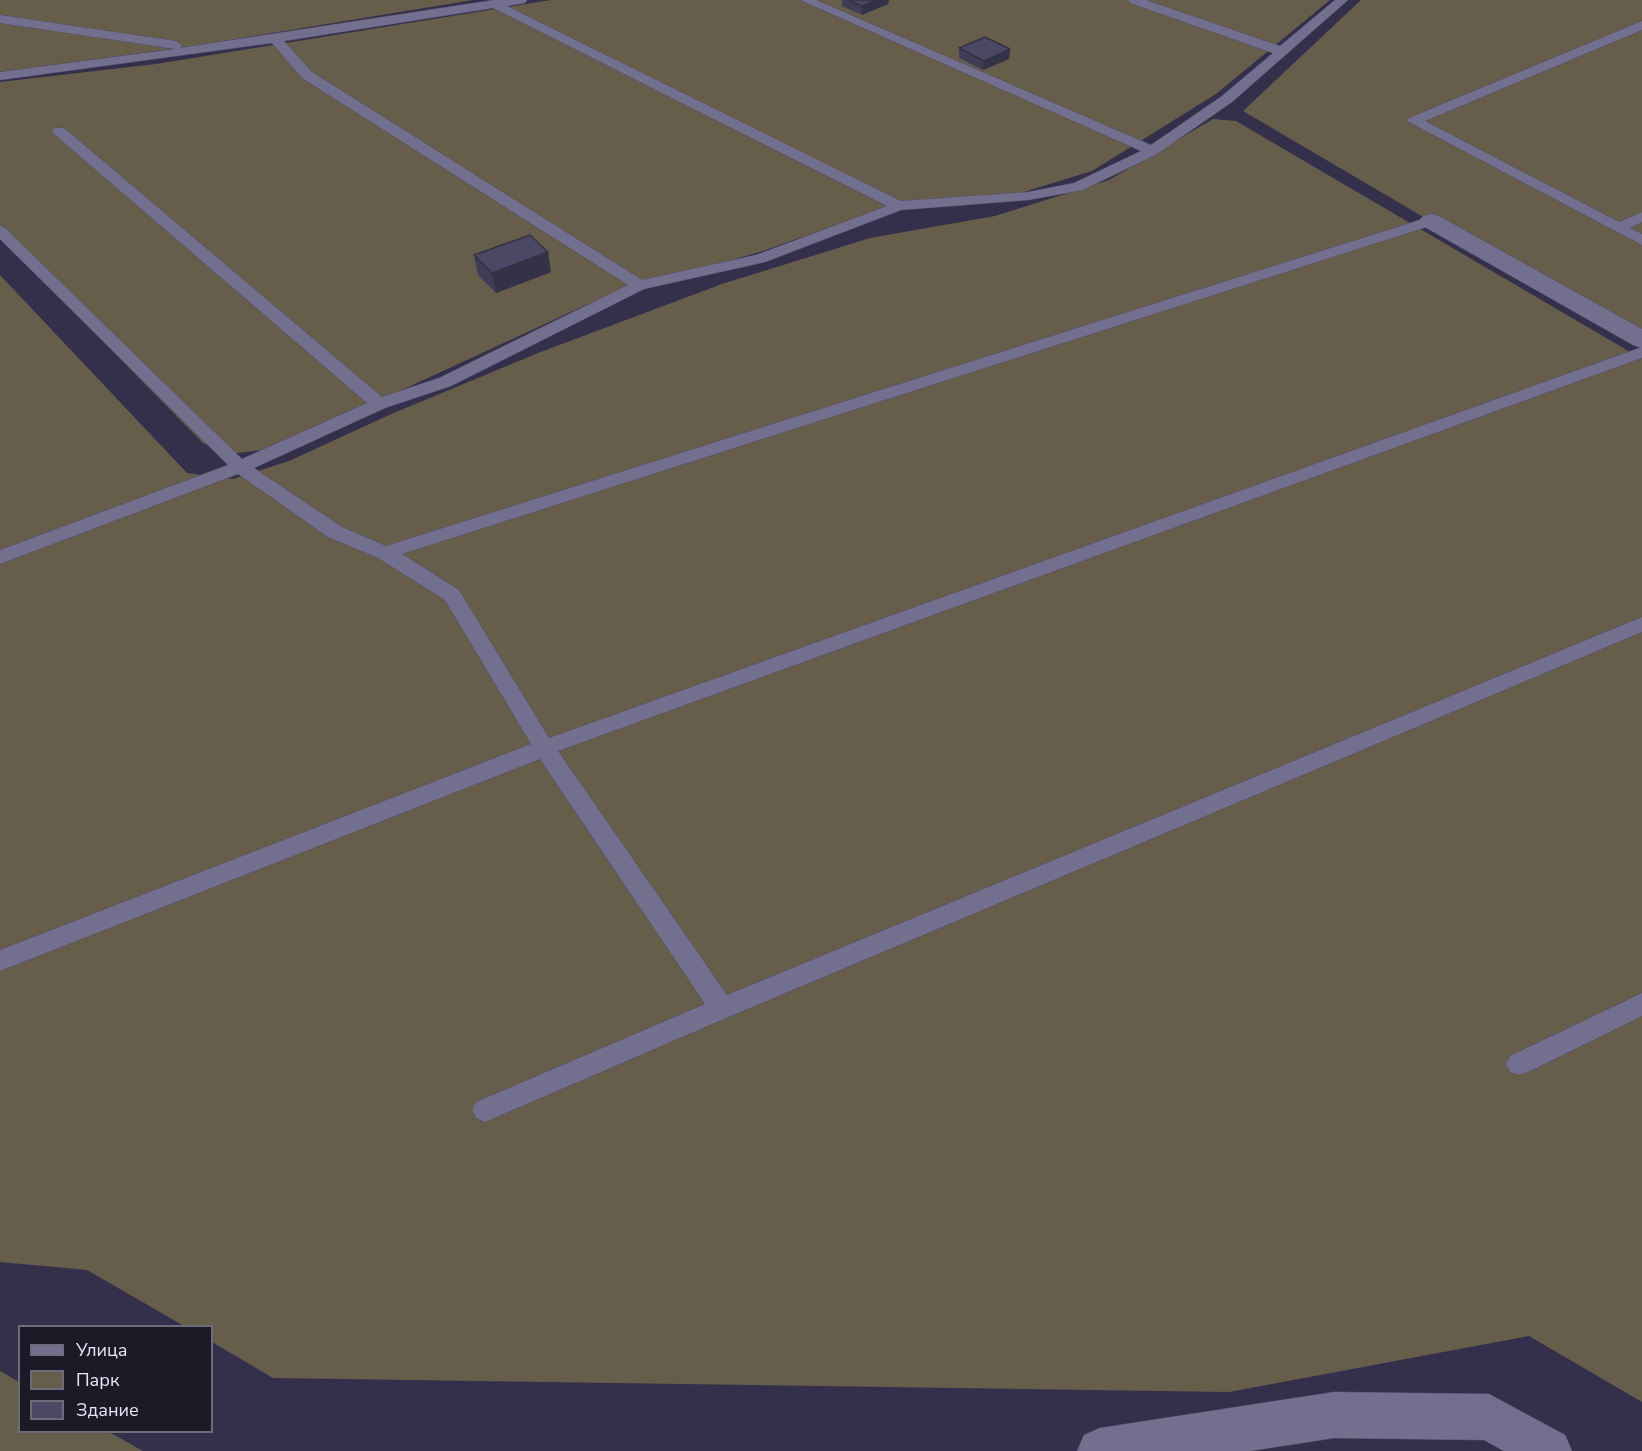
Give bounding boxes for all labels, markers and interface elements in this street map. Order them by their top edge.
legend [18,1325,213,1433]
text: Улица [76,1338,127,1362]
text: Парк [76,1368,119,1392]
text: Здание [76,1398,139,1422]

